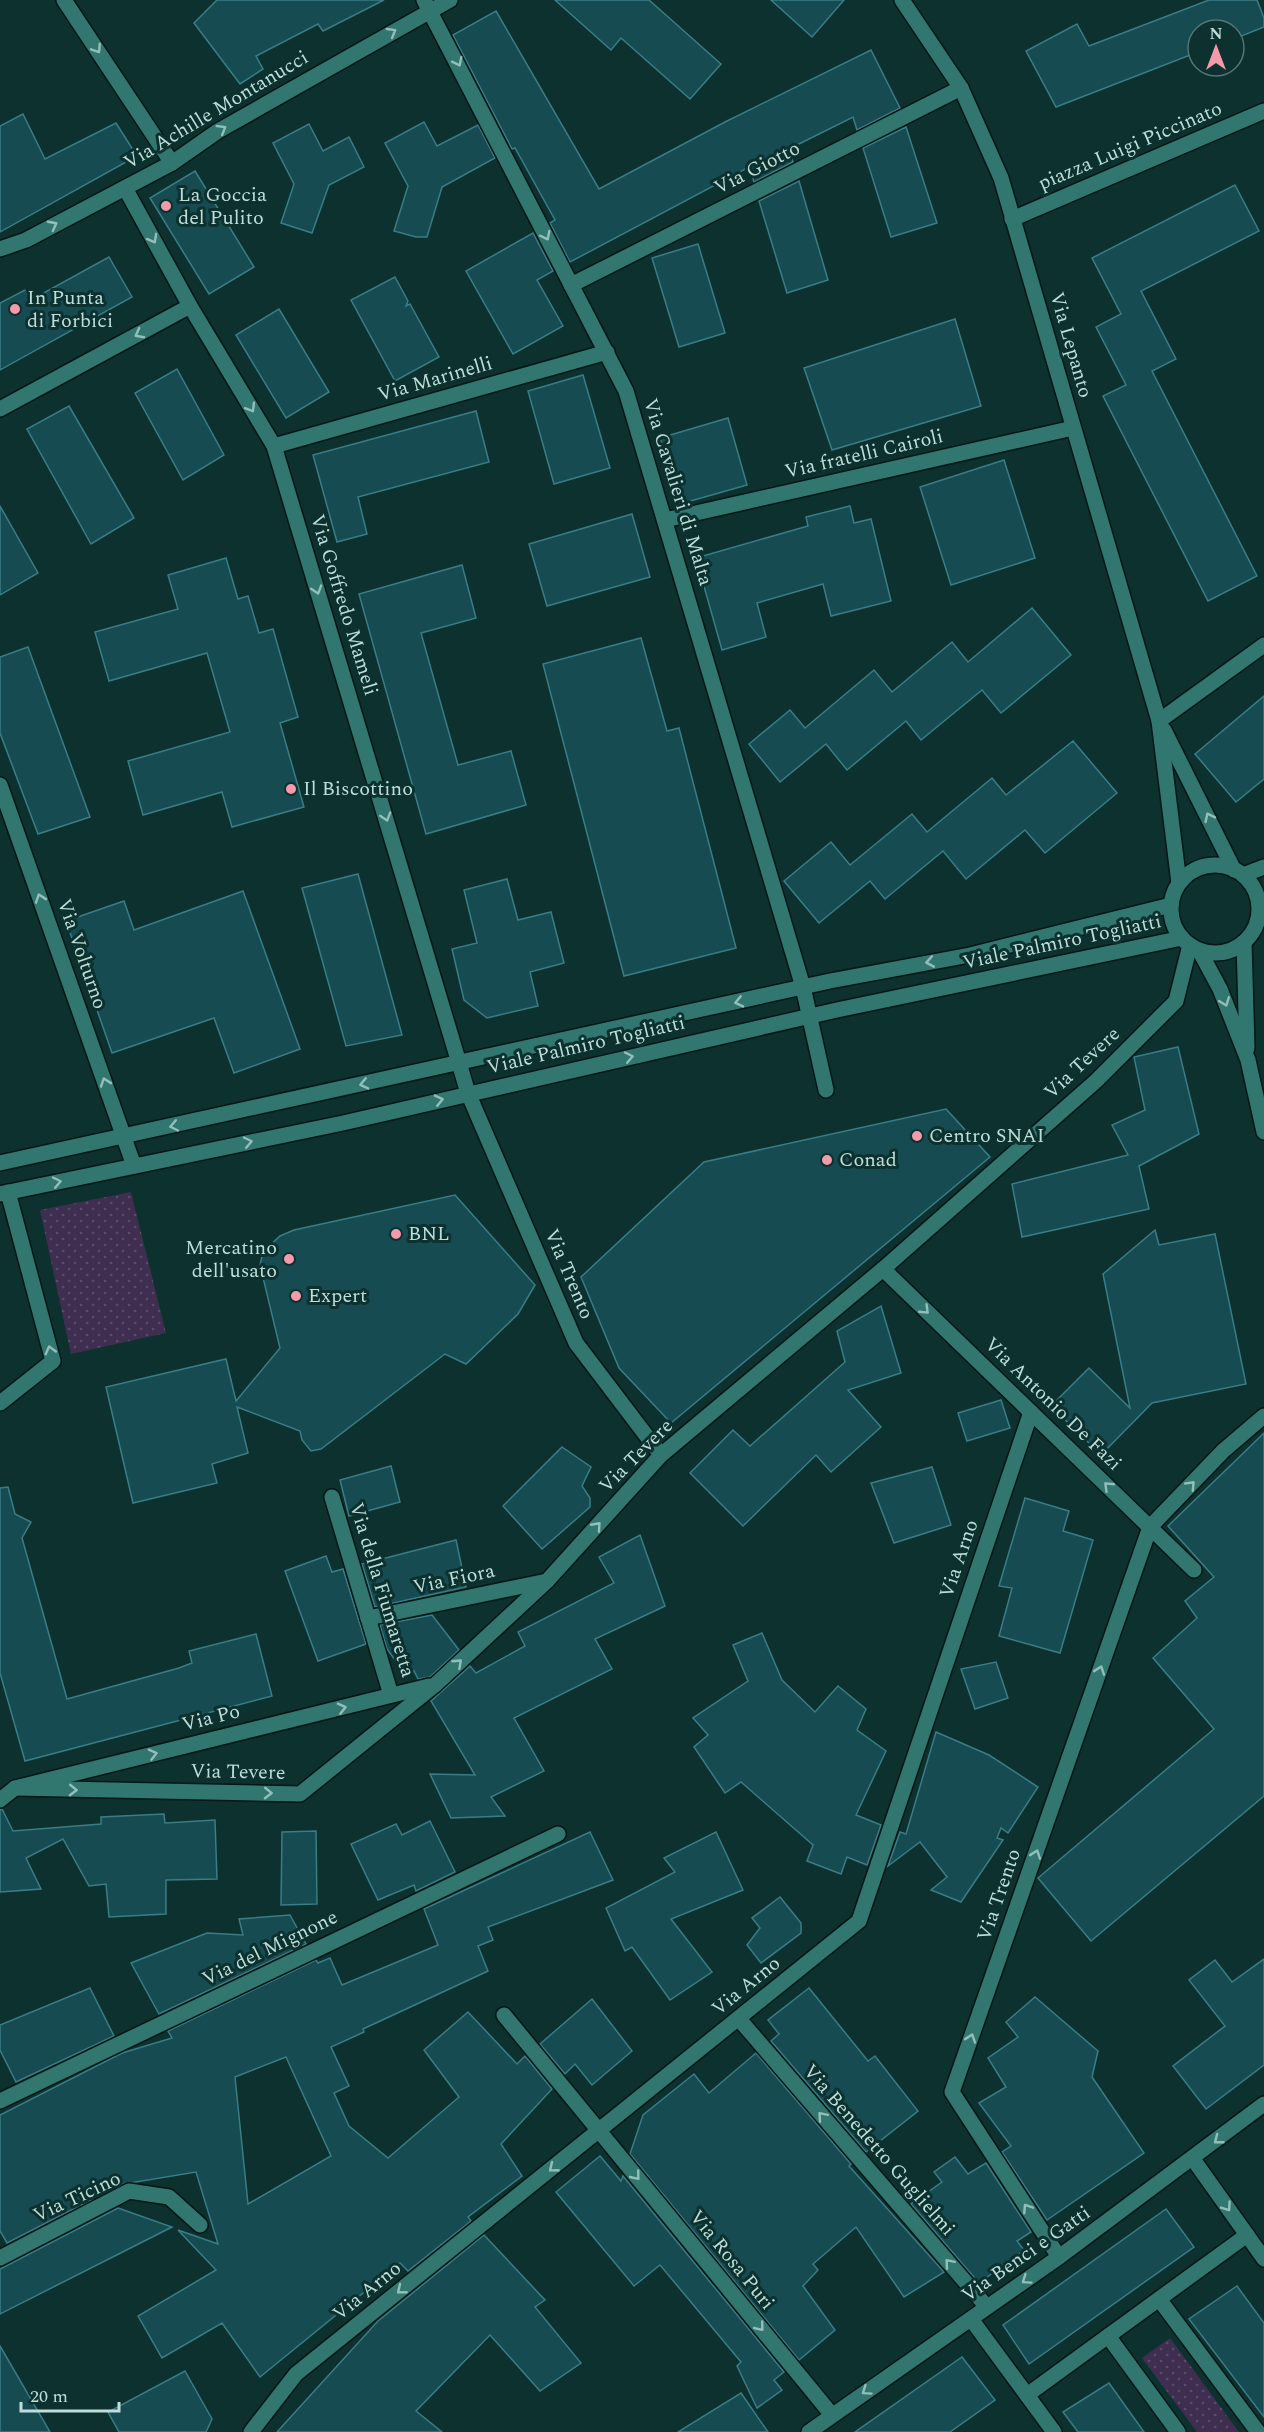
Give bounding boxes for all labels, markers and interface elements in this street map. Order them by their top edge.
north arrow [1186,18,1246,78]
text: N [1209,22,1223,46]
one-way arrow [386,28,396,39]
one-way arrow [89,43,101,53]
street label: Via Achille Montanucci [118,43,314,177]
one-way arrow [450,56,462,67]
street label: piazza Luigi Piccinato [1033,94,1227,198]
one-way arrow [216,124,226,136]
street label: Via Giotto [709,133,805,203]
place label: La Goccia del Pulito [178,180,267,233]
marker: La Goccia del Pulito [159,199,173,213]
one-way arrow [47,221,58,233]
one-way arrow [539,230,550,240]
one-way arrow [146,233,157,243]
place label: In Punta di Forbici [27,283,113,336]
street label: Via Lepanto [1042,289,1100,401]
marker: In Punta di Forbici [8,302,22,316]
one-way arrow [134,327,145,338]
street label: Via Marinelli [374,348,496,410]
street label: Via Cavalieri di Malta [635,395,721,590]
one-way arrow [244,402,255,412]
street label: Via fratelli Cairoli [782,421,946,487]
street label: Via Goffredo Mameli [302,511,386,699]
one-way arrow [310,584,322,595]
place label: Il Biscottino [303,774,413,804]
marker: Il Biscottino [284,782,298,796]
one-way arrow [379,811,391,822]
one-way arrow [1204,813,1216,824]
one-way arrow [34,893,47,904]
street label: Via Volturno [49,895,115,1013]
street label: Viale Palmiro Togliatti [960,906,1164,978]
one-way arrow [926,956,935,968]
one-way arrow [735,994,745,1007]
one-way arrow [1218,996,1230,1007]
street label: Viale Palmiro Togliatti [484,1008,688,1082]
street label: Via Tevere [1037,1020,1127,1106]
one-way arrow [623,1051,633,1064]
one-way arrow [360,1076,370,1089]
one-way arrow [99,1077,112,1088]
one-way arrow [433,1094,443,1107]
one-way arrow [169,1119,179,1132]
place label: Centro SNAI [929,1121,1045,1151]
marker: Centro SNAI [910,1129,924,1143]
one-way arrow [243,1136,253,1149]
place label: Conad [839,1145,897,1175]
marker: Conad [820,1153,834,1167]
one-way arrow [52,1176,62,1189]
place label: BNL [408,1219,450,1249]
street label: Via Trento [536,1224,602,1324]
marker: BNL [389,1227,403,1241]
place label: Mercatino dell'usato [185,1233,277,1286]
marker: Mercatino dell'usato [282,1252,296,1266]
place label: Expert [308,1281,367,1311]
marker: Expert [289,1289,303,1303]
one-way arrow [919,1303,929,1314]
street label: Via Antonio De Fazi [977,1330,1129,1478]
one-way arrow [45,1345,57,1356]
street label: Via Tevere [592,1412,680,1500]
one-way arrow [1183,1481,1194,1492]
one-way arrow [1104,1482,1114,1493]
street label: Via della Fiumaretta [341,1499,423,1681]
street label: Via Arno [932,1516,986,1602]
one-way arrow [590,1523,601,1533]
street label: Via Fiora [410,1556,498,1602]
one-way arrow [451,1659,462,1670]
one-way arrow [1092,1665,1105,1676]
street label: Via Po [179,1696,243,1740]
one-way arrow [337,1702,347,1715]
one-way arrow [148,1749,158,1762]
street label: Via Tevere [190,1756,286,1788]
one-way arrow [69,1783,78,1796]
one-way arrow [263,1787,272,1799]
street label: Via Trento [969,1845,1029,1945]
one-way arrow [1028,1849,1041,1860]
street label: Via del Mignone [197,1902,343,1994]
street label: Via Arno [705,1949,787,2023]
one-way arrow [964,2033,977,2044]
street label: Via Benedetto Guglielmi [796,2057,962,2243]
one-way arrow [818,2112,829,2123]
one-way arrow [1214,2133,1225,2144]
one-way arrow [549,2160,560,2171]
street label: Via Ticino [28,2164,126,2230]
one-way arrow [628,2169,639,2180]
street label: Via Benci e Gatti [955,2198,1097,2310]
one-way arrow [1220,2200,1231,2211]
street label: Via Rosa Puri [682,2203,782,2317]
one-way arrow [1024,2203,1035,2214]
street label: Via Arno [326,2254,408,2328]
one-way arrow [945,2259,956,2270]
one-way arrow [1022,2273,1033,2284]
one-way arrow [397,2283,408,2294]
one-way arrow [752,2320,763,2331]
scale bar [21,2375,118,2413]
text: 20 m [30,2383,68,2410]
one-way arrow [862,2384,873,2395]

